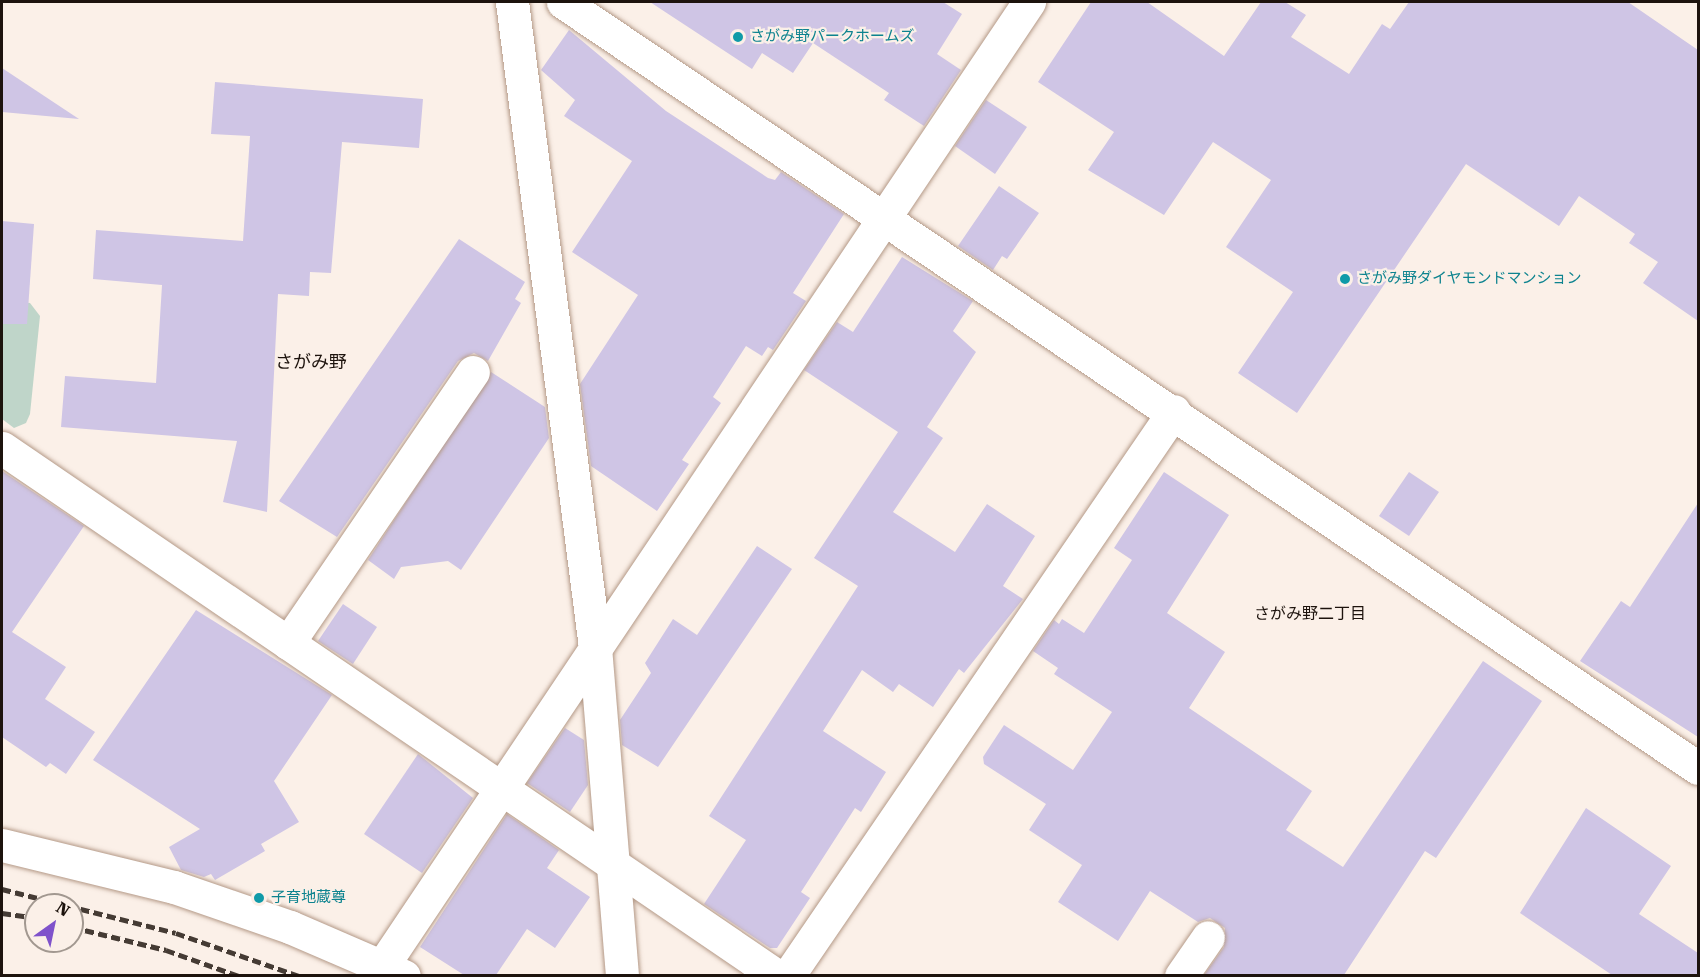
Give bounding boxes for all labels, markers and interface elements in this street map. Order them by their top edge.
place label: さがみ野パークホームズ [750,28,915,46]
marker: さがみ野パークホームズ [731,30,745,44]
place label: さがみ野ダイヤモンドマンション [1357,270,1582,288]
marker: さがみ野ダイヤモンドマンション [1338,272,1352,286]
district label: さがみ野 [275,351,347,373]
district label: さがみ野二丁目 [1254,604,1366,624]
place label: 子育地蔵尊 [271,889,346,907]
marker: 子育地蔵尊 [252,891,266,905]
north arrow [24,893,84,953]
text: N [53,898,73,920]

